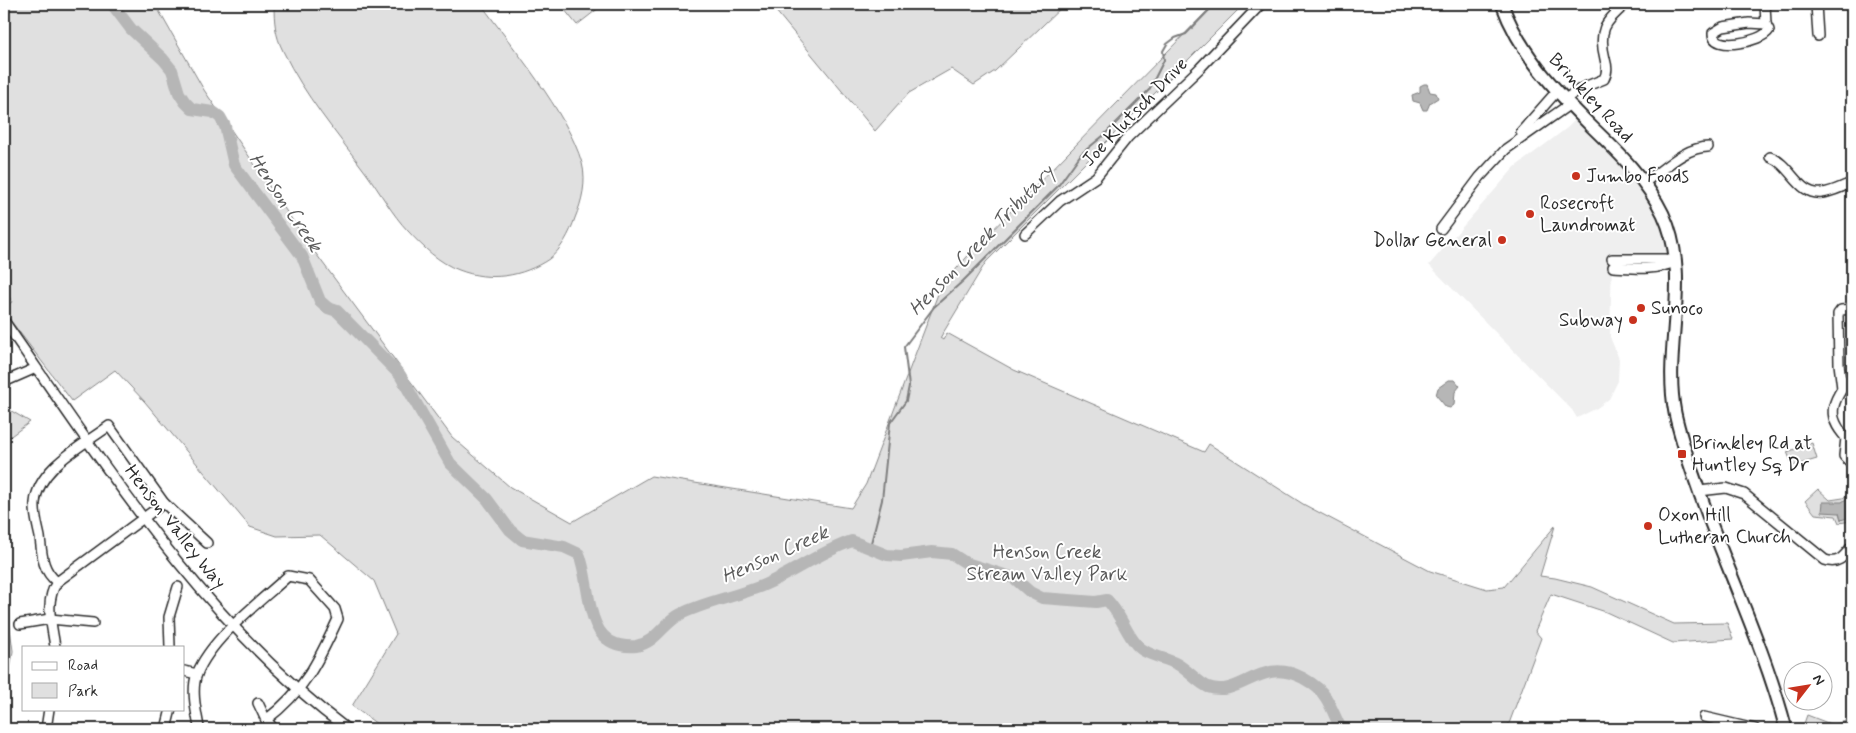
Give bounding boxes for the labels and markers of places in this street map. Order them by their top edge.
place label: Jumbo Foods [1586,164,1689,189]
marker: Jumbo Foods [1570,170,1582,182]
place label: Rosecroft Laundromat [1540,191,1635,238]
marker: Rosecroft Laundromat [1524,208,1536,220]
place label: Dollar General [1373,228,1492,253]
marker: Dollar General [1496,234,1508,246]
place label: Sunoco [1651,296,1703,321]
marker: Sunoco [1635,302,1647,314]
place label: Subway [1559,308,1623,334]
marker: Subway [1627,314,1639,326]
place label: Brinkley Rd at Huntley Sq Dr [1692,431,1812,478]
marker: Brinkley Rd at Huntley Sq Dr [1676,448,1688,460]
place label: Oxon Hill Lutheran Church [1658,503,1791,550]
marker: Oxon Hill Lutheran Church [1642,520,1654,532]

